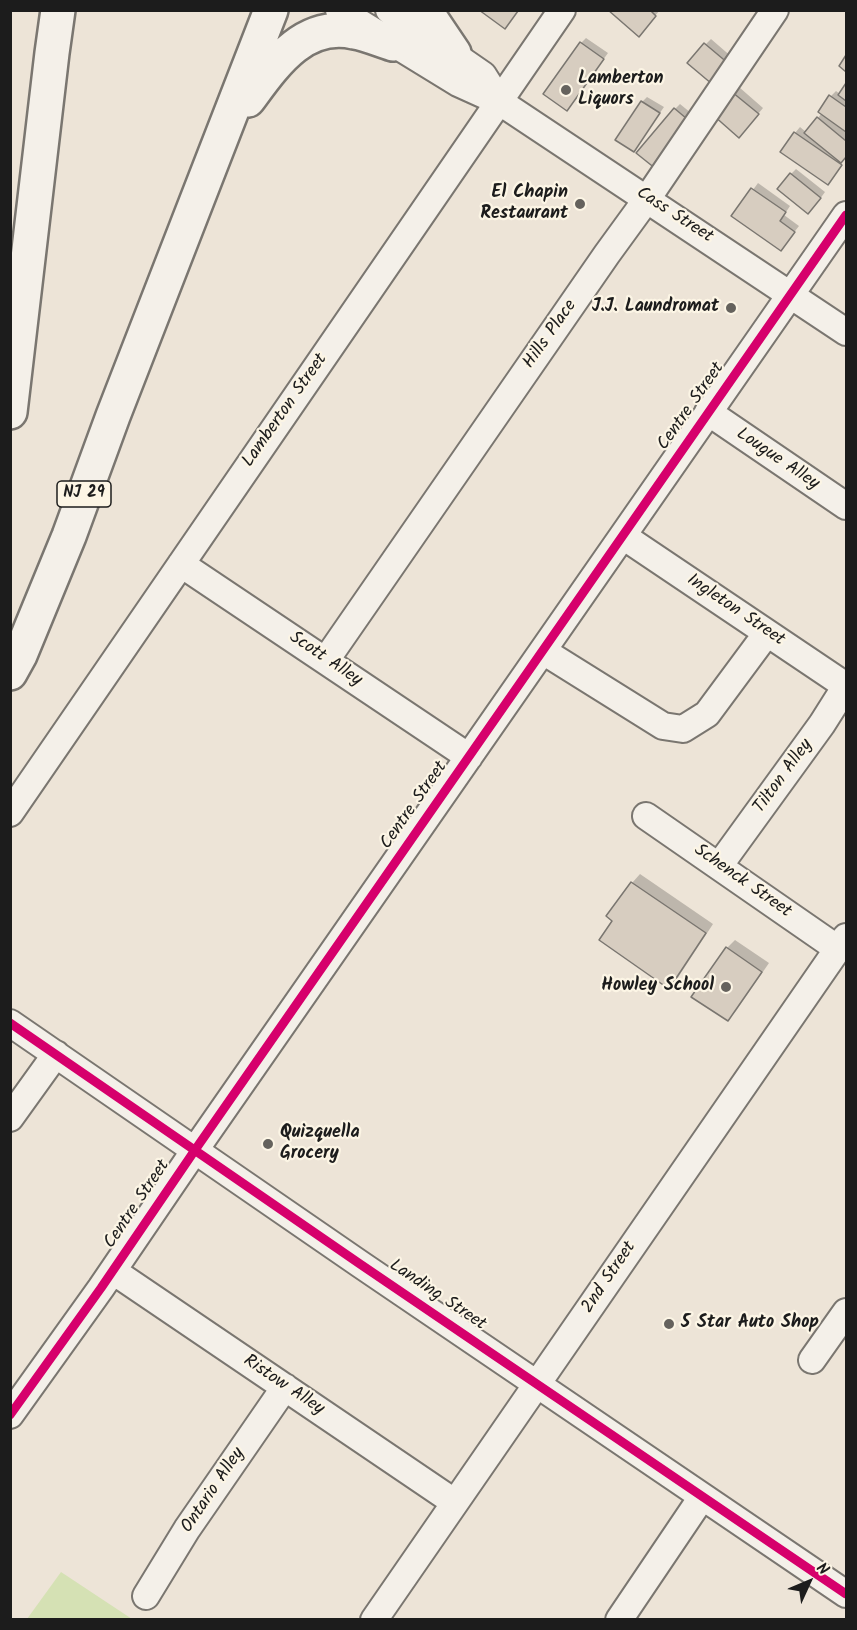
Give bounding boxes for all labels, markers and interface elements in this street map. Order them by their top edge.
place label: Lamberton Liquors [578,69,664,112]
marker: Lamberton Liquors [559,83,573,97]
place label: El Chapin Restaurant [480,183,568,226]
street label: Cass Street [631,183,717,249]
marker: El Chapin Restaurant [573,197,587,211]
street label: Hills Place [520,297,582,373]
place label: J.J. Laundromat [592,297,719,319]
marker: J.J. Laundromat [724,301,738,315]
street label: Lamberton Street [239,350,333,472]
street label: Centre Street [654,359,730,455]
street label: Lougue Alley [731,424,823,496]
road number: NJ 29 [57,481,111,507]
street label: Ingleton Street [682,570,788,652]
street label: Scott Alley [284,628,366,692]
street label: Tilton Alley [750,736,818,818]
street label: Centre Street [377,758,453,854]
street label: Schenck Street [689,840,795,924]
place label: Howley School [601,976,714,998]
marker: Howley School [719,980,733,994]
place label: Quizquella Grocery [280,1123,360,1166]
marker: Quizquella Grocery [261,1137,275,1151]
street label: Centre Street [100,1157,176,1253]
street label: 2nd Street [578,1238,642,1318]
street label: Landing Street [384,1256,490,1336]
place label: 5 Star Auto Shop [681,1313,819,1335]
marker: 5 Star Auto Shop [662,1317,676,1331]
street label: Ristow Alley [238,1351,328,1421]
street label: Ontario Alley [178,1444,250,1538]
north arrow [779,1552,839,1612]
text: N [810,1557,835,1581]

